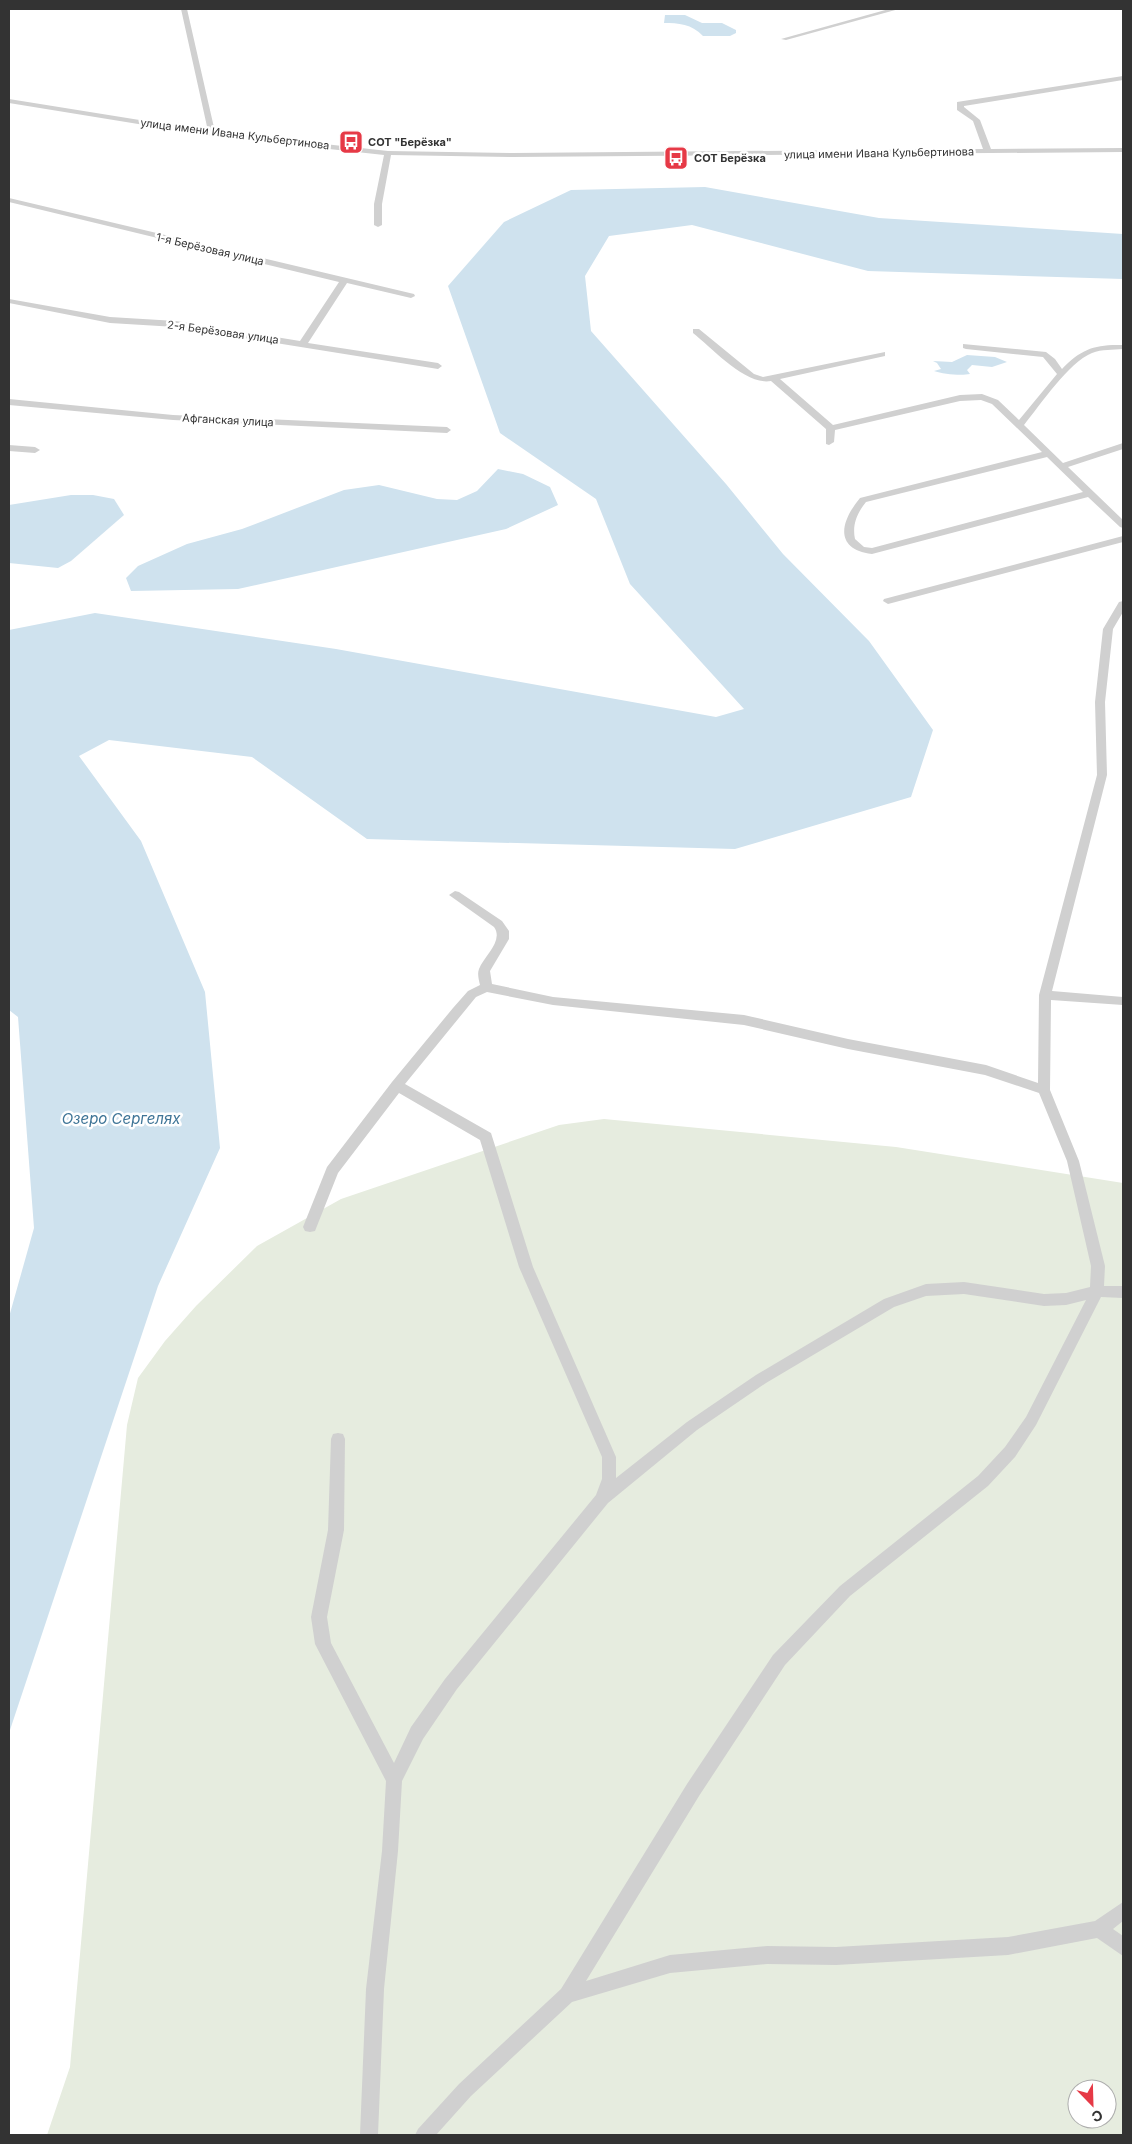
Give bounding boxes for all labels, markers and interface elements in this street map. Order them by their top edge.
street label: улица имени Ивана Кульбертинова [140,115,330,153]
bus stop icon: СОТ "Берёзка" [338,129,364,155]
place label: СОТ "Берёзка" [368,135,452,149]
street label: улица имени Ивана Кульбертинова [784,144,974,162]
bus stop icon: СОТ Берёзка [663,145,689,171]
place label: СОТ Берёзка [694,151,766,165]
street label: 1-я Берёзовая улица [155,230,265,268]
street label: 2-я Берёзовая улица [166,317,280,347]
street label: Афганская улица [182,411,274,429]
water label: Озеро Сергелях [62,1109,181,1128]
north arrow [1067,2079,1117,2129]
text: С [1089,2107,1105,2126]

